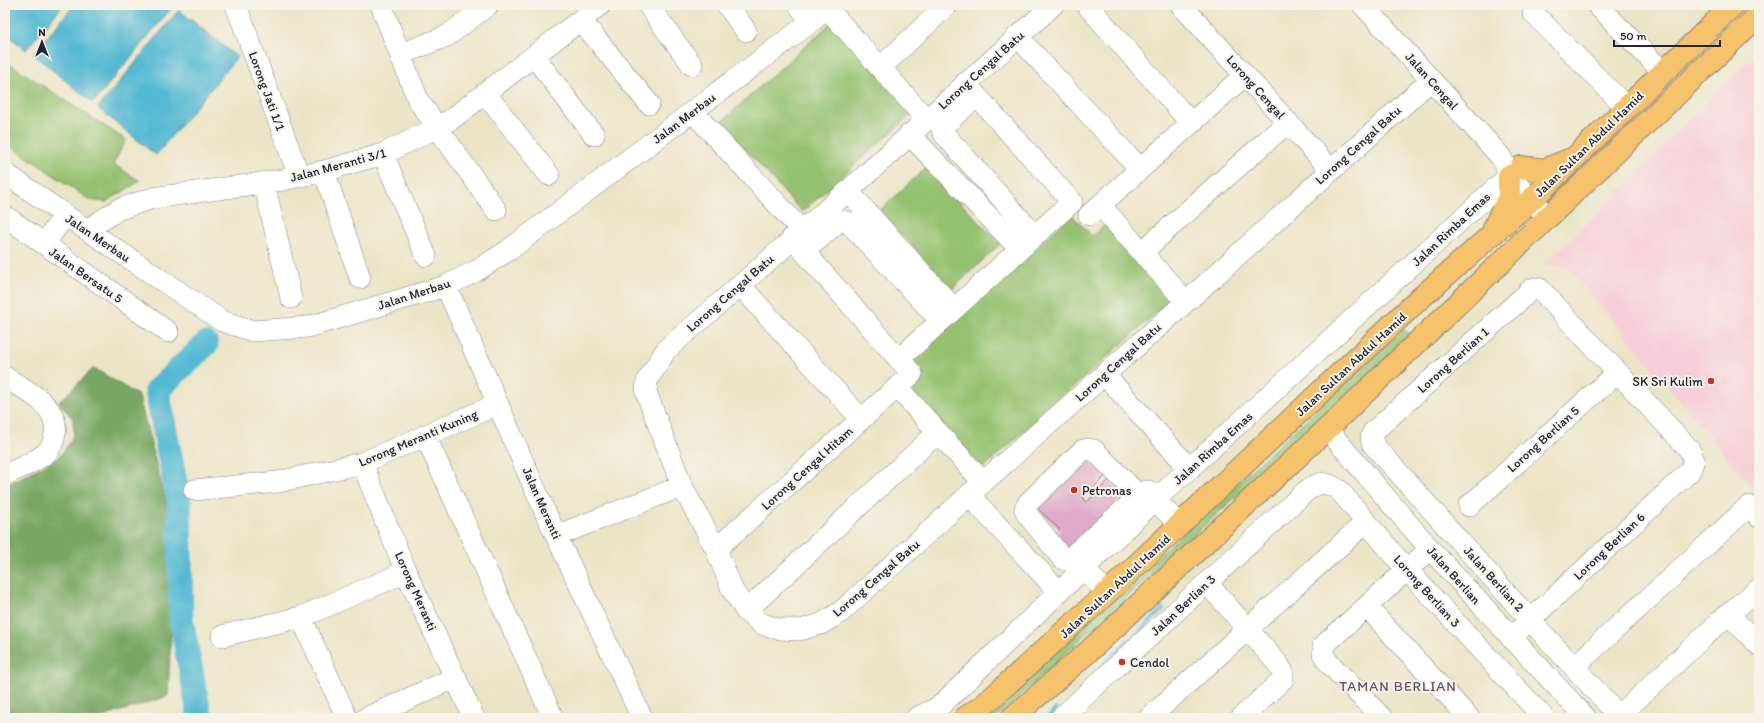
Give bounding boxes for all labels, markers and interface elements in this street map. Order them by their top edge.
north arrow [22,22,62,62]
scale bar [1614,22,1720,48]
text: N [38,26,46,39]
street label: Lorong Cengal Batu [935,27,1027,113]
text: 50 m [1620,29,1646,43]
street label: Lorong Jati 1/1 [246,49,288,133]
street label: Jalan Cengal [1402,49,1462,113]
street label: Lorong Cengal [1223,52,1289,122]
street label: Jalan Sultan Abdul Hamid [1531,88,1647,200]
street label: Jalan Merbau [649,89,719,147]
street label: Lorong Cengal Batu [1312,102,1404,188]
street label: Jalan Meranti 3/1 [288,145,388,185]
street label: Jalan Rimba Emas [1409,189,1493,269]
street label: Jalan Merbau [63,211,133,265]
street label: Jalan Bersatu 5 [46,244,126,306]
street label: Lorong Cengal Batu [683,251,777,335]
street label: Jalan Merbau [376,275,452,313]
street label: Jalan Sultan Abdul Hamid [1293,309,1409,419]
street label: Lorong Cengal Batu [1072,319,1164,405]
street label: Lorong Berlian 1 [1414,324,1492,396]
place label: SK Sri Kulim [1633,374,1703,389]
marker: SK Sri Kulim [1706,376,1716,386]
street label: Lorong Berlian 5 [1504,403,1582,475]
street label: Lorong Meranti Kuning [356,406,480,470]
street label: Jalan Rimba Emas [1170,408,1256,488]
street label: Lorong Cengal Hitam [758,423,856,513]
street label: Jalan Meranti [519,465,565,541]
place label: Petronas [1082,483,1132,498]
marker: Petronas [1069,485,1079,495]
street label: Lorong Berlian 6 [1570,509,1648,583]
street label: Jalan Sultan Abdul Hamid [1057,531,1173,641]
street label: Lorong Cengal Batu [829,536,923,620]
street label: Jalan Berlian [1424,543,1484,607]
street label: Jalan Berlian 2 [1461,543,1527,615]
street label: Lorong Meranti [392,549,440,633]
street label: Lorong Berlian 3 [1391,552,1463,630]
street label: Jalan Berlian 3 [1148,571,1218,639]
place label: Cendol [1130,655,1169,670]
marker: Cendol [1117,657,1127,667]
district label: TAMAN BERLIAN [1339,678,1457,695]

